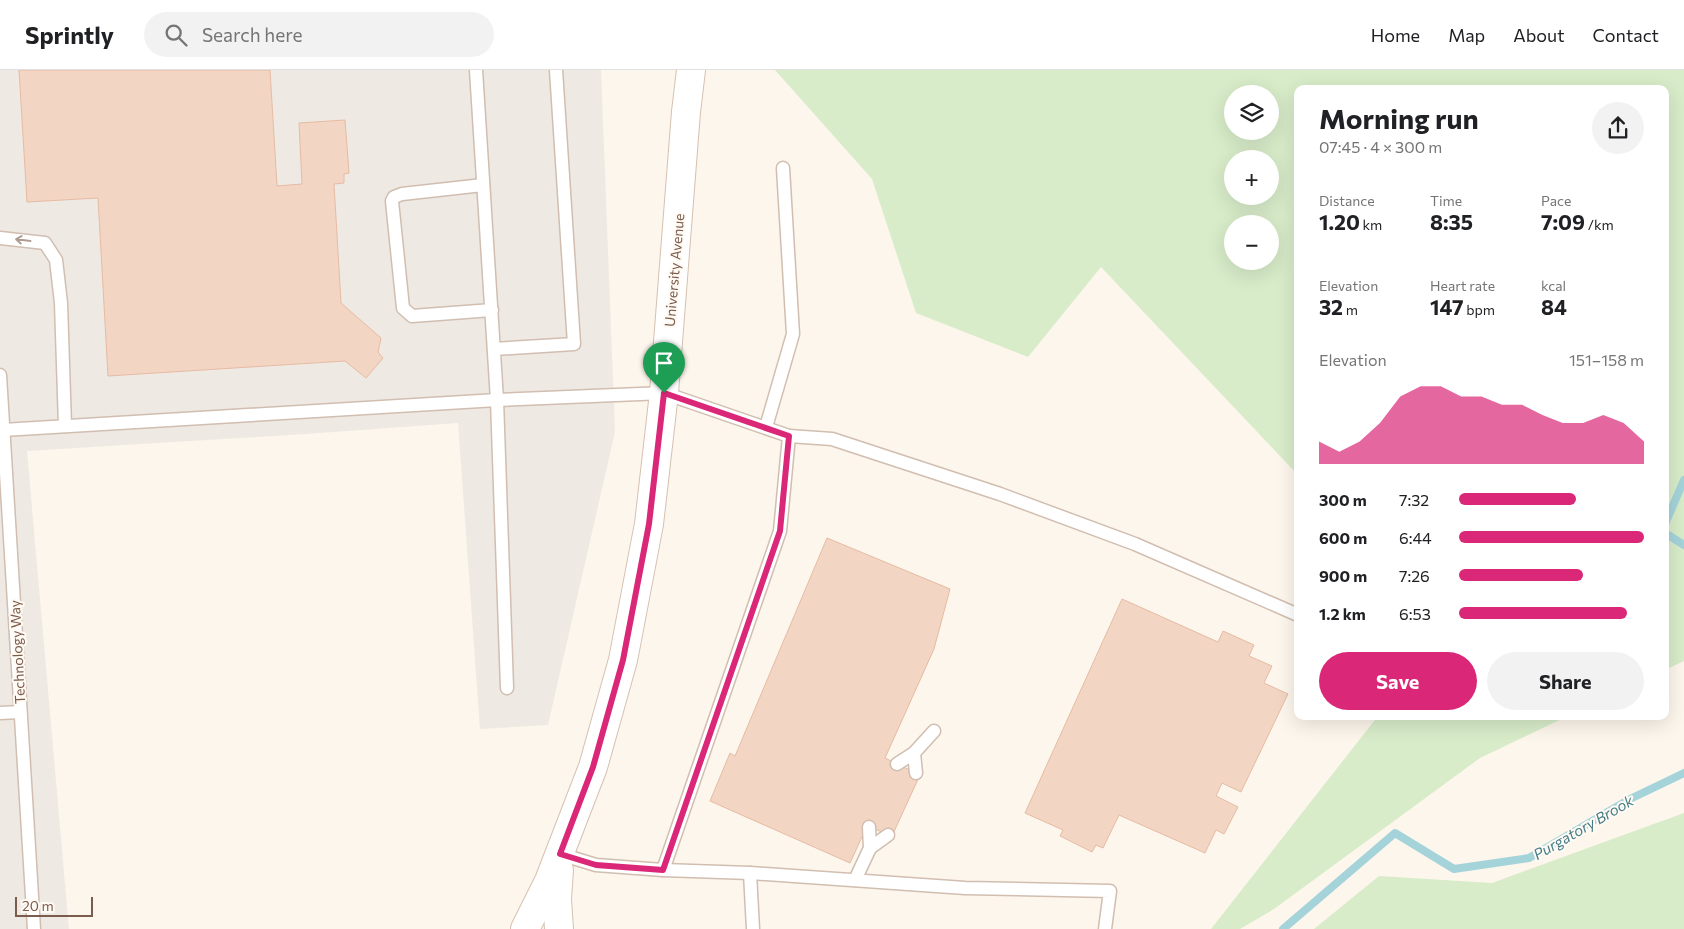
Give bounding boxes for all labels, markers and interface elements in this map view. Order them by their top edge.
search box [144,12,494,57]
text: Sprintly [25,20,114,49]
icon: search [162,21,190,49]
text: Search here [202,23,302,46]
text: Home [1371,24,1420,46]
text: Map [1448,24,1485,46]
text: About [1513,24,1565,46]
text: Contact [1593,24,1659,46]
map controls [1224,85,1279,270]
button: layers [1224,85,1279,140]
text: Morning run [1319,101,1479,135]
button: share [1592,102,1644,154]
text: 07:45 · 4 × 300 m [1319,137,1442,156]
button: + [1224,150,1279,205]
text: Distance [1319,192,1375,209]
text: Time [1430,192,1462,209]
text: Pace [1541,192,1571,209]
text: 1.20 [1319,209,1360,234]
text: 8:35 [1430,209,1473,234]
text: 7:09 [1541,209,1585,234]
street label: University Avenue [661,213,687,327]
button: − [1224,215,1279,270]
text: km [1360,216,1382,233]
text: /km [1585,216,1614,233]
one-way arrow [15,235,31,245]
text: Elevation [1319,277,1378,294]
text: Heart rate [1430,277,1495,294]
text: kcal [1541,277,1566,294]
text: 32 [1319,294,1343,319]
text: 147 [1430,294,1464,319]
text: 84 [1541,294,1567,319]
text: m [1343,301,1358,318]
text: bpm [1464,301,1495,318]
pin [643,342,685,393]
icon: arrive [650,349,678,377]
text: Elevation [1319,350,1387,369]
text: 151–158 m [1569,350,1644,369]
text: 300 m [1319,490,1367,509]
text: 7:32 [1399,490,1429,509]
text: 600 m [1319,528,1367,547]
text: 6:44 [1399,528,1432,547]
text: 900 m [1319,566,1367,585]
text: 7:26 [1399,566,1430,585]
street label: Technology Way [6,600,28,704]
text: 1.2 km [1319,604,1366,623]
text: 6:53 [1399,604,1431,623]
button: Save [1319,652,1477,710]
button: Share [1487,652,1644,710]
water label: Purgatory Brook [1530,791,1637,863]
scale bar [15,894,92,917]
text: 20 m [22,897,54,914]

